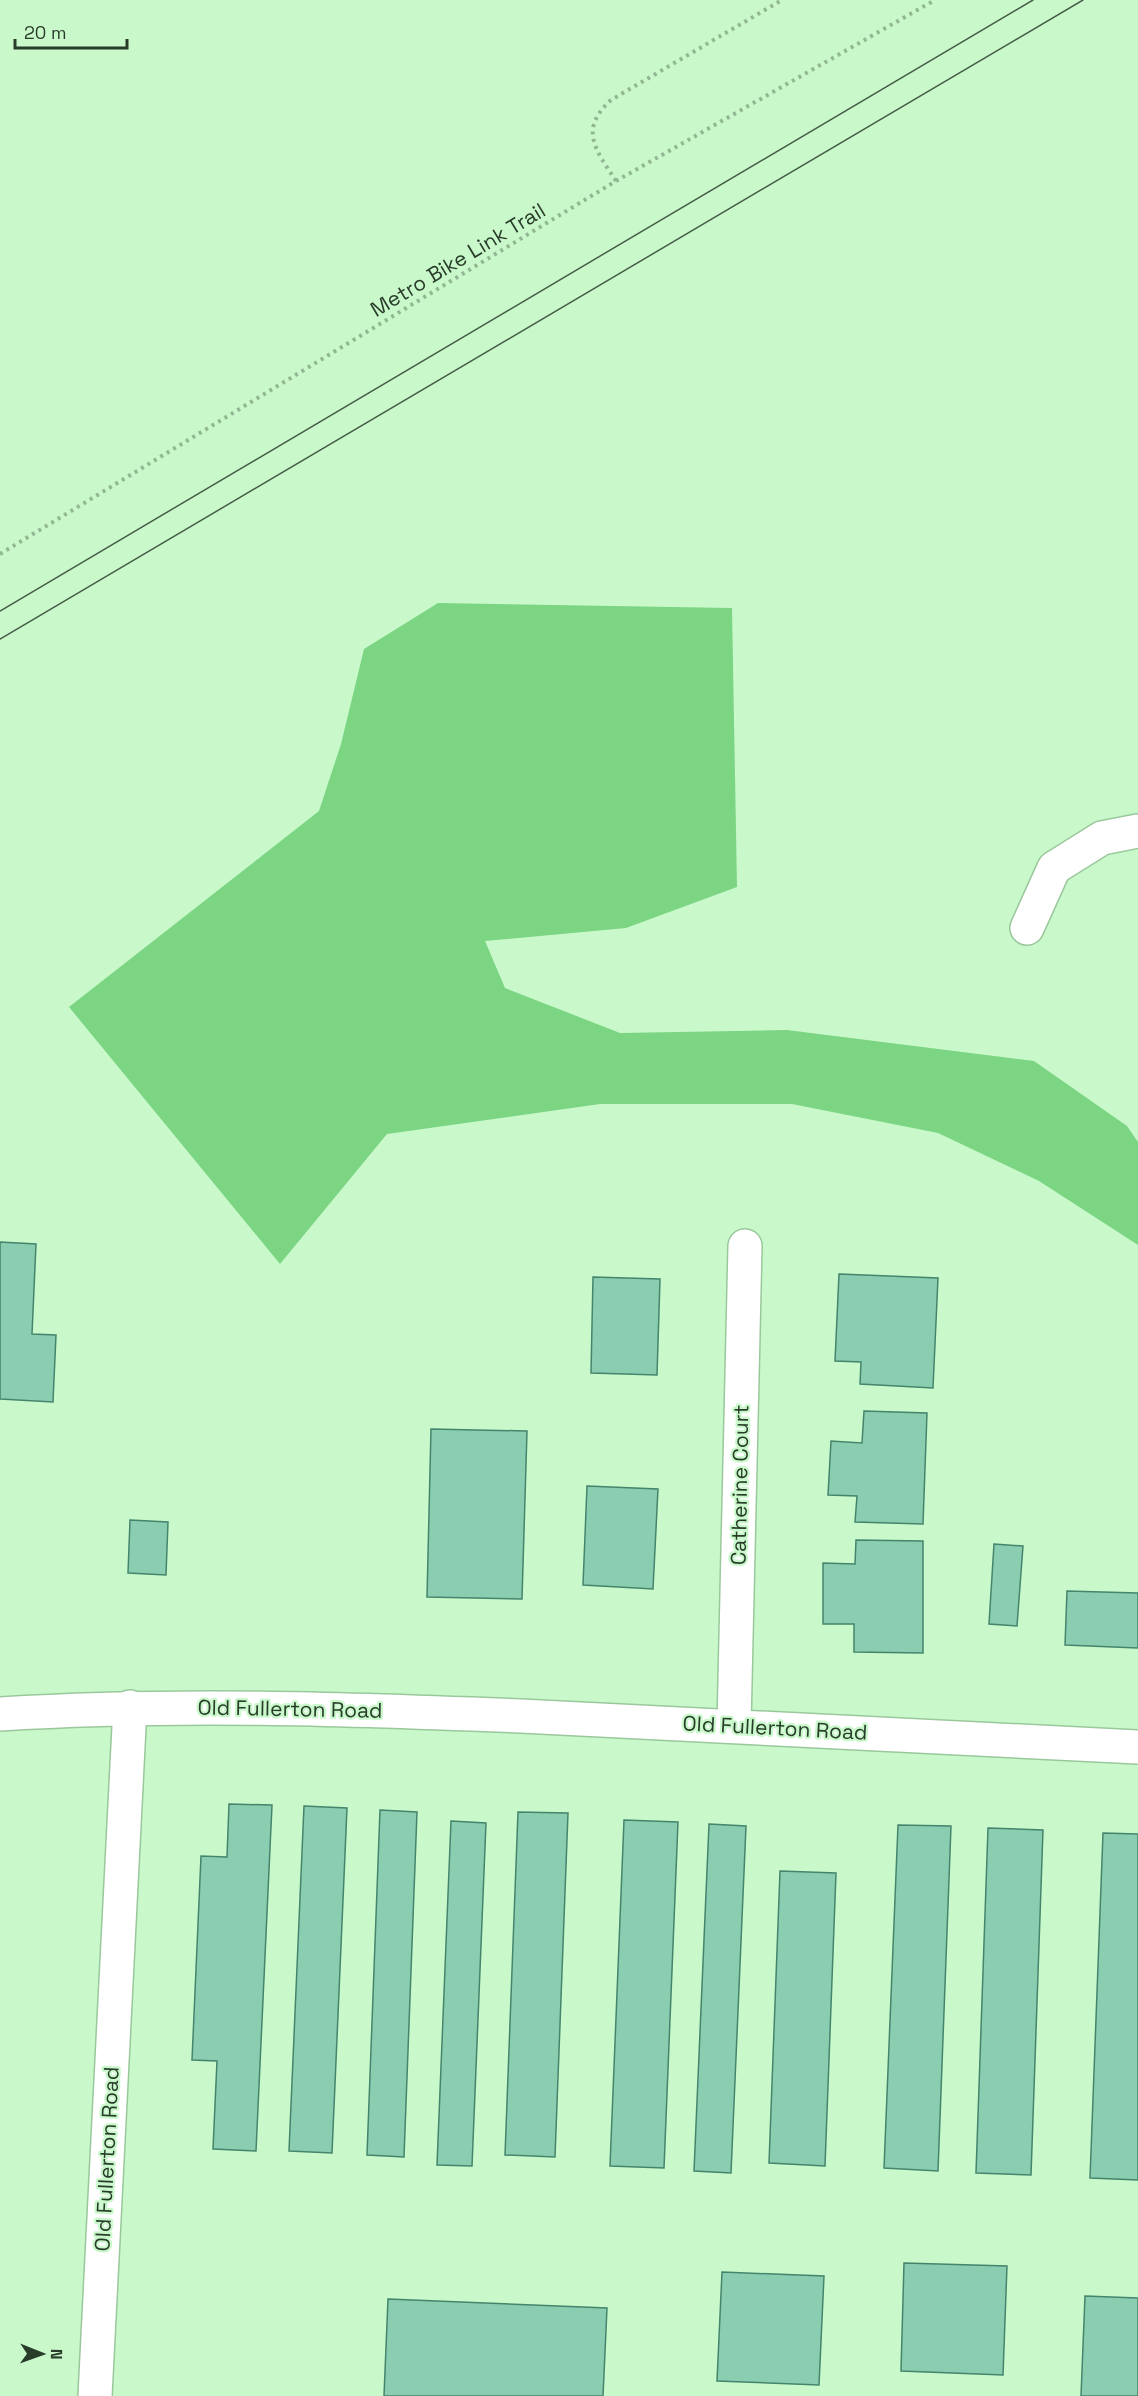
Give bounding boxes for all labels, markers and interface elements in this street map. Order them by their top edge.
scale bar [15,12,128,50]
text: 20 m [24,21,67,44]
street label: Metro Bike Link Trail [365,197,550,323]
street label: Catherine Court [725,1405,754,1565]
street label: Old Fullerton Road [197,1693,383,1724]
street label: Old Fullerton Road [682,1709,868,1746]
street label: Old Fullerton Road [88,2066,125,2252]
north arrow [12,2324,72,2384]
text: N [46,2349,67,2360]

